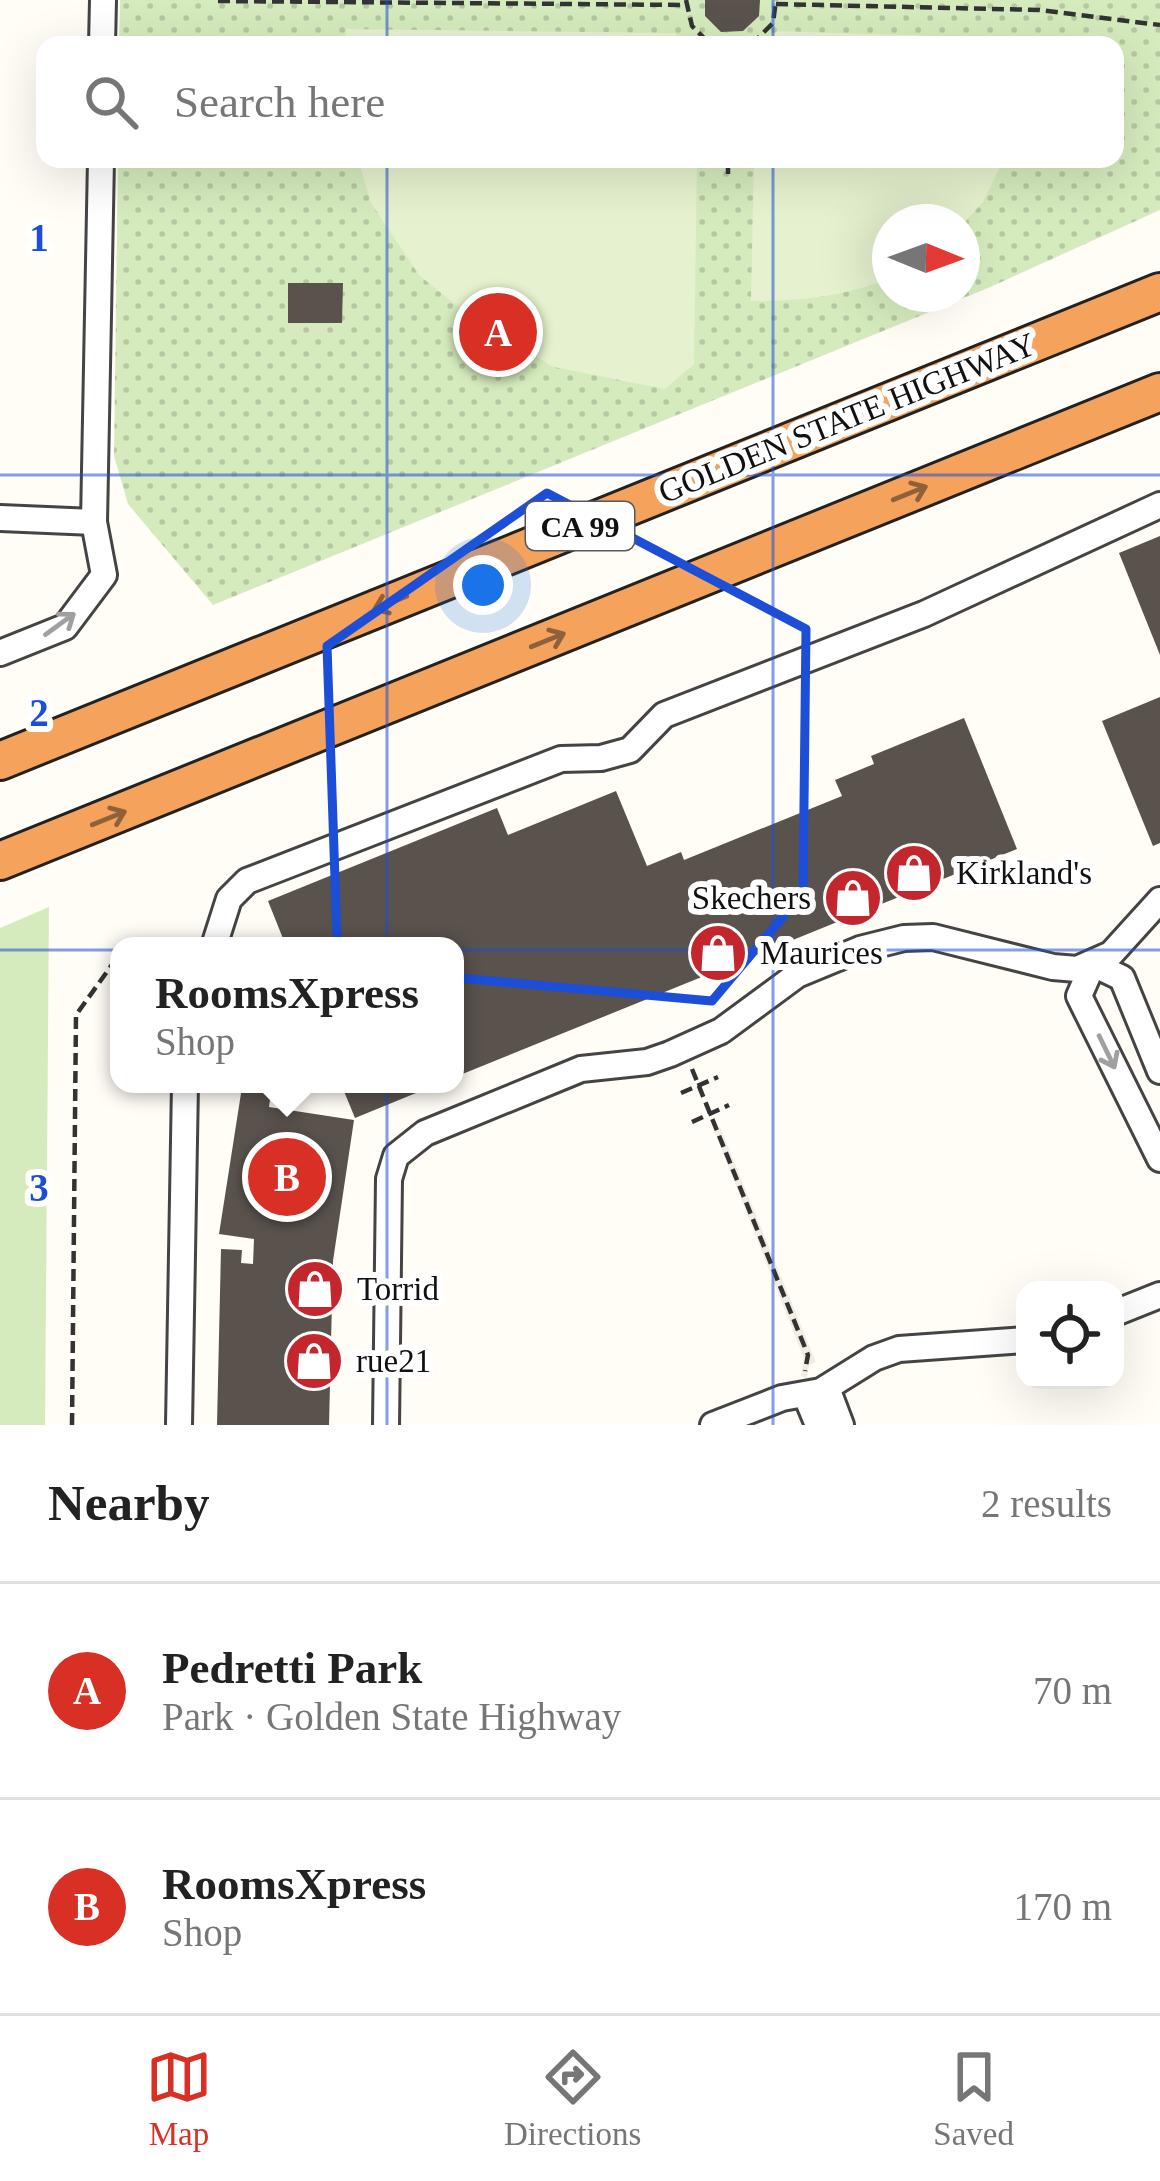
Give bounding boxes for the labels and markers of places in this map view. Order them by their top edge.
pin: A [459,287,537,377]
shop icon: Kirkland's [883,842,945,904]
place label: Kirkland's [956,855,1092,891]
shop icon: Skechers [822,867,884,929]
place label: Skechers [692,880,811,916]
shop icon: Maurices [687,922,749,984]
place label: Maurices [760,935,883,971]
pin: B [248,1132,326,1222]
shop icon: Torrid [284,1258,346,1320]
place label: Torrid [357,1271,440,1307]
shop icon: rue21 [283,1330,345,1392]
place label: rue21 [356,1343,431,1379]

